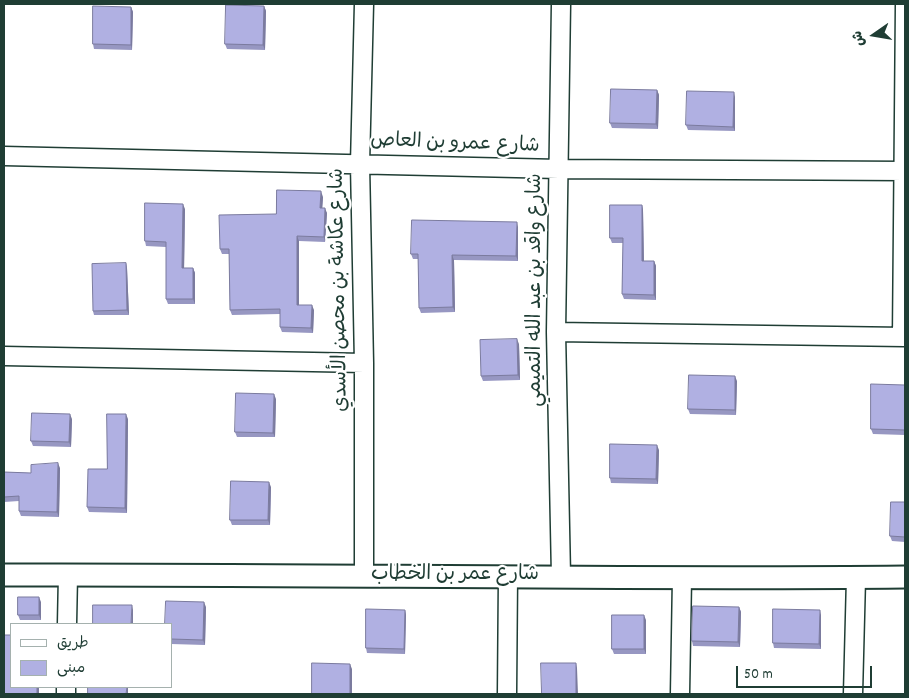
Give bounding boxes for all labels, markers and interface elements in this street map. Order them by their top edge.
north arrow [849,10,899,60]
text: ش [848,29,871,48]
street label: شارع عمرو بن العاص [370,130,540,160]
street label: شارع عكاشة بن محصن الأسدي [327,168,355,412]
street label: شارع واقد بن عبد الله التميمي [525,173,549,407]
street label: شارع عمر بن الخطاب [371,564,539,588]
legend [10,623,172,688]
text: طريق [57,633,89,655]
scale bar [739,656,875,688]
text: مبنى [57,658,85,680]
text: 50 m [744,664,773,686]

